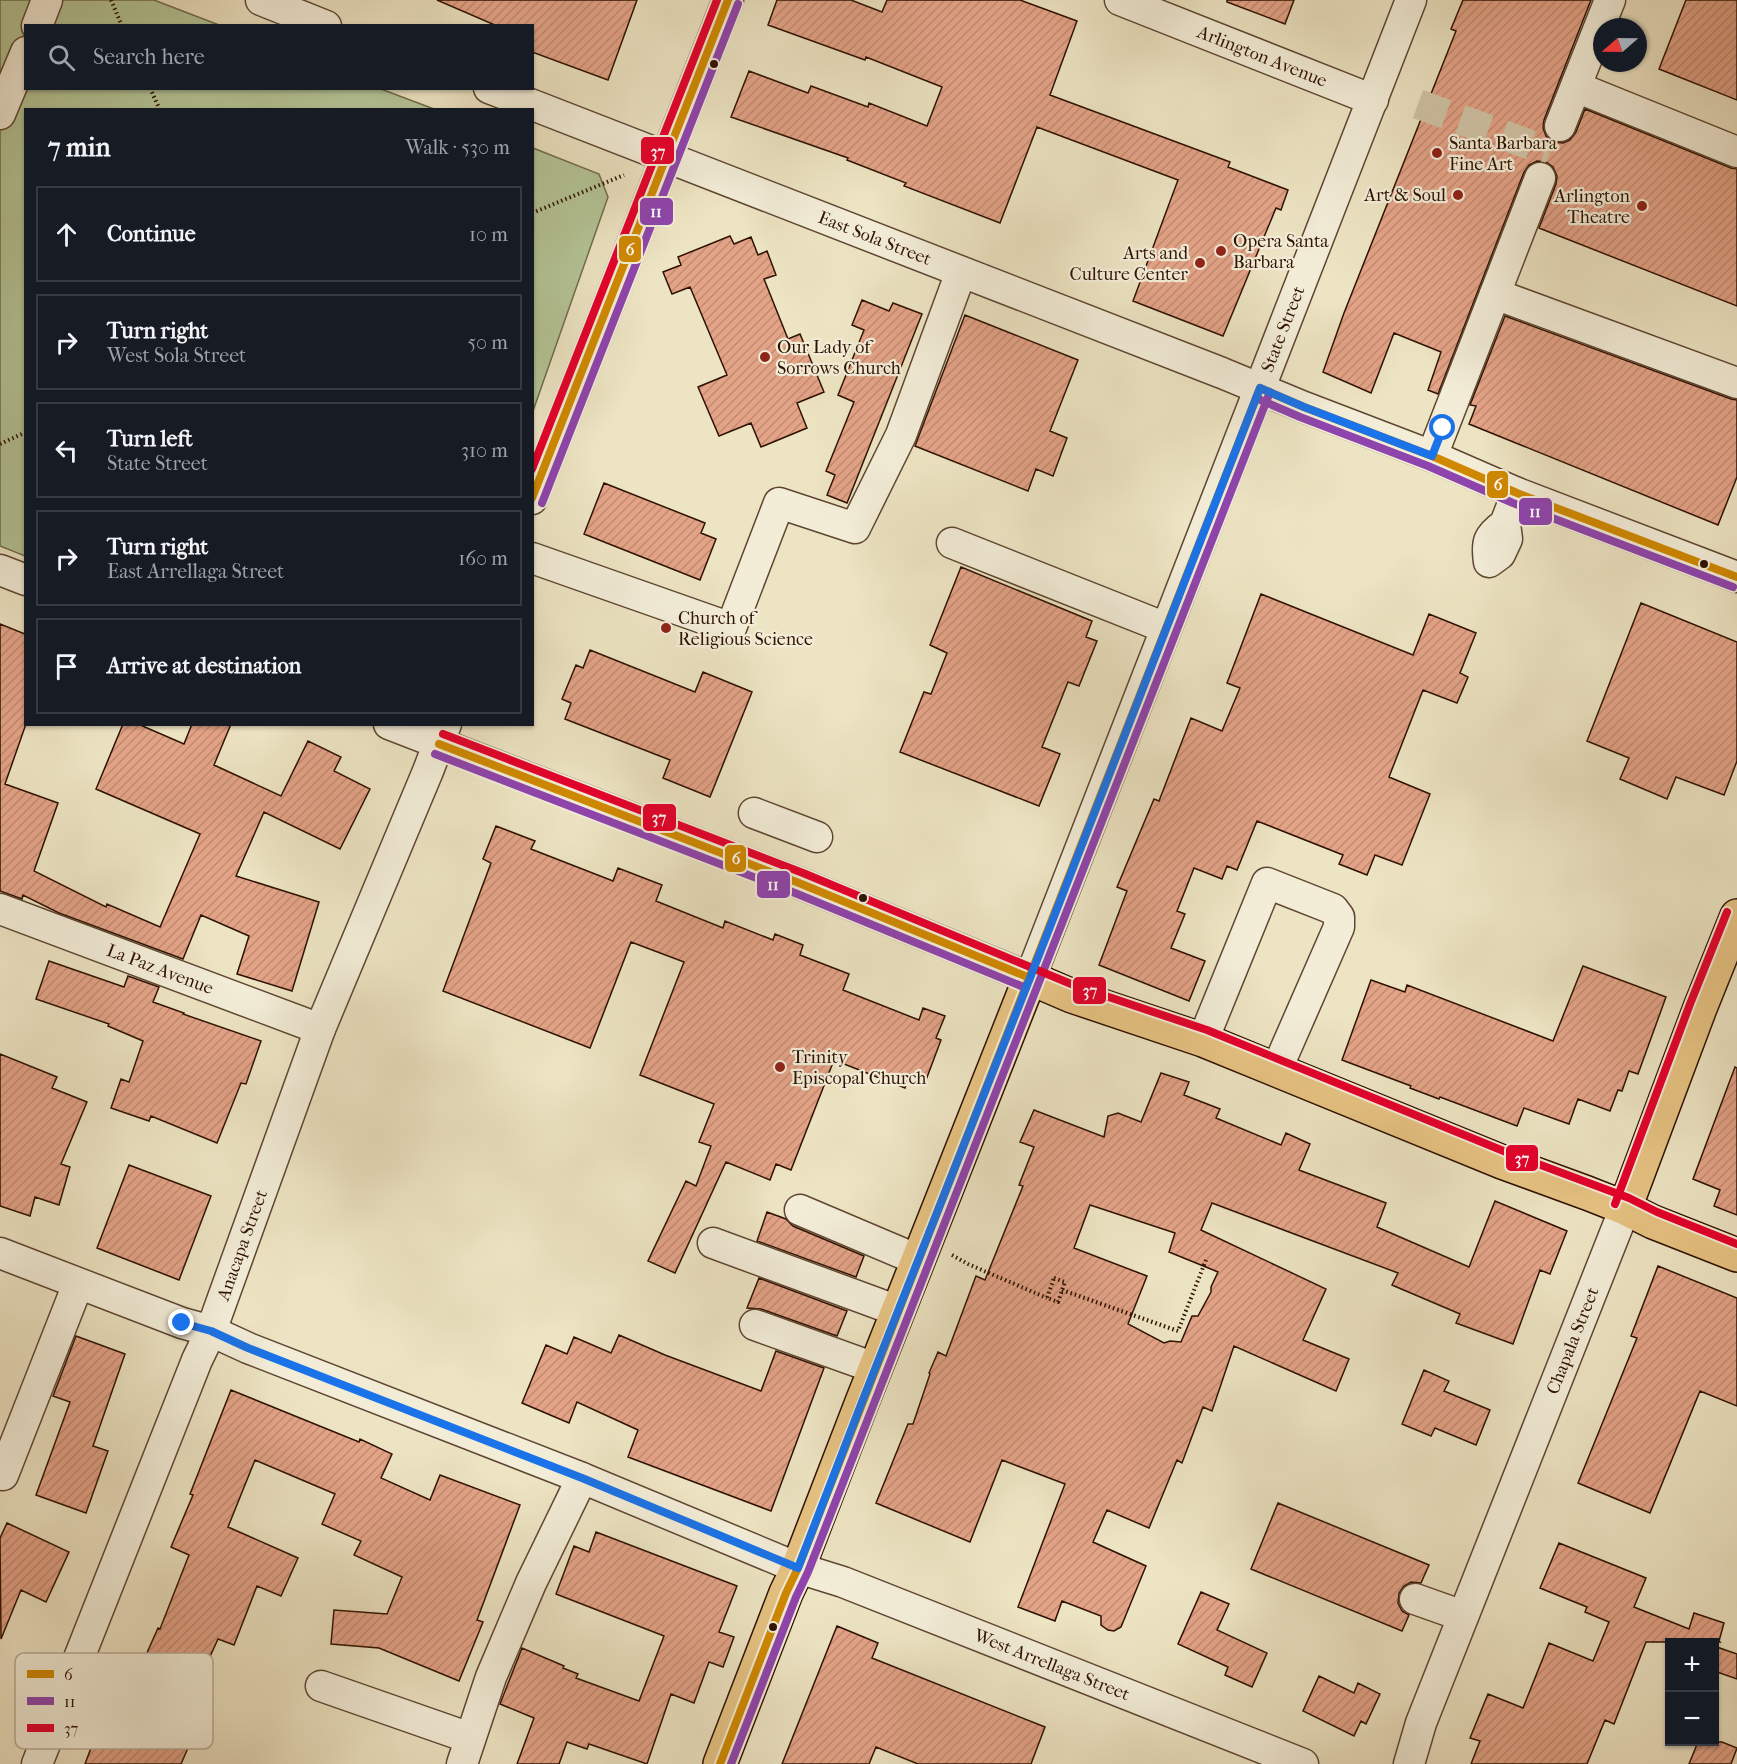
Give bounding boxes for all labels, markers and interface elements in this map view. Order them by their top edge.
north arrow [1593,18,1647,72]
street label: Arlington Avenue [1193,21,1330,92]
search box [24,24,534,90]
icon: search [45,41,78,74]
text: Search here [93,44,205,70]
unlabelled marker [708,58,720,70]
text: 7 min [48,132,111,163]
place label: Santa Barbara Fine Art [1449,133,1558,175]
text: Walk · 530 m [405,136,510,159]
line badge: 37 [640,136,675,165]
text: 37 [651,142,665,162]
marker: Santa Barbara Fine Art [1430,146,1444,160]
place label: Art & Soul [1363,185,1446,206]
place label: Arlington Theatre [1553,186,1631,228]
marker: Art & Soul [1451,188,1465,202]
line badge: 11 [639,197,674,226]
marker: Arlington Theatre [1635,199,1649,213]
text: 11 [650,202,662,221]
street label: East Sola Street [815,207,935,270]
icon: ahead [50,218,83,251]
text: Continue [107,221,196,247]
text: 10 m [469,223,508,246]
place label: Opera Santa Barbara [1233,231,1329,273]
line badge: 6 [618,235,642,263]
text: 6 [626,240,635,259]
place label: Arts and Culture Center [1070,243,1188,285]
marker: Opera Santa Barbara [1214,244,1228,258]
marker: Arts and Culture Center [1193,256,1207,270]
street label: State Street [1257,283,1310,375]
text: Turn right [107,318,208,344]
icon: right [50,326,83,359]
text: 50 m [467,331,508,354]
place label: Our Lady of Sorrows Church [777,337,901,379]
text: West Sola Street [107,344,246,367]
marker: Our Lady of Sorrows Church [758,350,772,364]
route start [1429,414,1455,440]
text: Turn left [107,426,193,452]
icon: left [50,434,83,467]
text: 310 m [461,439,508,462]
text: State Street [107,452,208,475]
line badge: 6 [1486,470,1509,499]
text: 6 [1494,475,1503,494]
line badge: 11 [1518,497,1553,526]
text: 11 [1529,502,1541,521]
text: Turn right [107,534,208,560]
icon: right [50,542,83,575]
text: 160 m [458,547,508,570]
unlabelled marker [1698,558,1710,570]
text: East Arrellaga Street [107,560,284,583]
place label: Church of Religious Science [678,608,813,650]
marker: Church of Religious Science [659,621,673,635]
icon: arrive [50,650,83,683]
text: Arrive at destination [107,653,301,679]
line badge: 37 [642,803,677,832]
text: 37 [652,808,666,828]
line badge: 6 [724,844,747,873]
text: 6 [732,849,741,868]
line badge: 11 [756,870,791,899]
text: 11 [767,875,779,894]
unlabelled marker [857,892,869,904]
street label: La Paz Avenue [104,940,216,999]
line badge: 37 [1072,976,1107,1005]
text: 37 [1083,981,1097,1001]
place label: Trinity Episcopal Church [792,1047,926,1089]
marker: Trinity Episcopal Church [773,1060,787,1074]
line badge: 37 [1505,1144,1539,1172]
text: 37 [1515,1149,1529,1169]
street label: Anacapa Street [213,1187,272,1304]
street label: Chapala Street [1542,1284,1604,1397]
route end [168,1309,194,1335]
unlabelled marker [767,1621,779,1633]
street label: West Arrellaga Street [970,1624,1133,1706]
map controls [1665,1638,1719,1746]
button: + [1665,1638,1719,1692]
legend [15,1653,213,1749]
text: 6 [64,1665,73,1684]
text: 11 [64,1692,75,1711]
button: − [1665,1692,1719,1746]
text: 37 [64,1719,79,1738]

